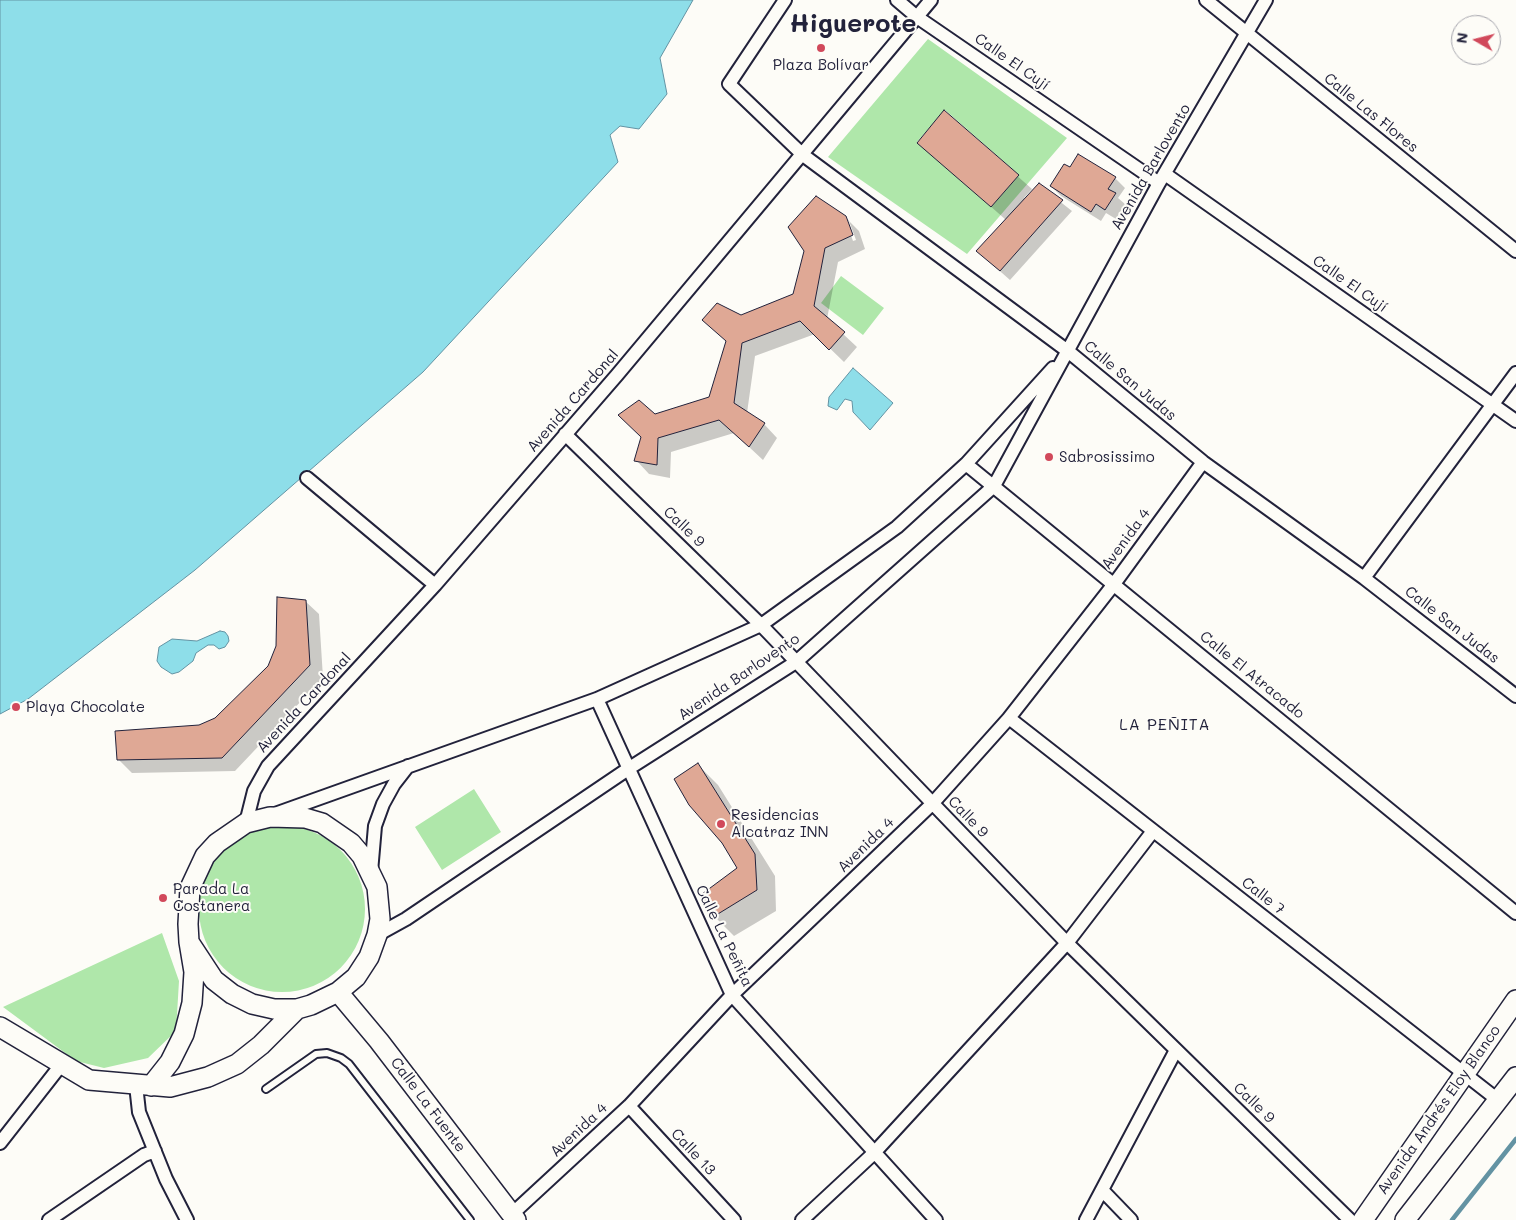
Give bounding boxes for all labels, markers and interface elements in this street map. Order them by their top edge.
district label: Higuerote [790,9,916,39]
north arrow [1451,15,1501,65]
street label: Calle El Cují [971,30,1053,94]
text: N [1451,31,1472,45]
marker: Plaza Bolívar [815,42,827,54]
place label: Plaza Bolívar [773,56,869,74]
street label: Calle Las Flores [1320,69,1422,157]
street label: Avenida Barlovento [1108,101,1194,233]
street label: Calle El Cují [1309,252,1391,316]
street label: Calle San Judas [1080,337,1180,425]
street label: Avenida Cardonal [524,346,622,456]
place label: Sabrosissimo [1059,448,1155,466]
marker: Sabrosissimo [1043,451,1055,463]
street label: Calle 9 [660,503,708,551]
street label: Avenida 4 [1098,505,1154,573]
street label: Calle San Judas [1401,582,1503,668]
street label: Calle El Atracado [1196,627,1308,723]
street label: Avenida Barlovento [675,630,803,724]
street label: Avenida Cardonal [253,649,355,757]
place label: Playa Chocolate [26,698,145,716]
marker: Playa Chocolate [10,701,22,713]
district label: LA PEÑITA [1118,715,1212,735]
street label: Calle 9 [944,793,992,841]
place label: Residencias Alcatraz INN [731,806,829,841]
street label: Avenida 4 [834,814,898,876]
marker: Residencias Alcatraz INN [715,818,727,830]
street label: Calle 7 [1238,874,1288,918]
place label: Parada La Costanera [173,880,250,915]
street label: Calle La Peñita [692,882,756,990]
marker: Parada La Costanera [157,892,169,904]
street label: Avenida Andrés Eloy Blanco [1374,1022,1504,1198]
street label: Calle La Fuente [387,1054,469,1156]
street label: Calle 9 [1230,1079,1278,1127]
street label: Avenida 4 [547,1099,611,1161]
street label: Calle 13 [667,1125,719,1179]

